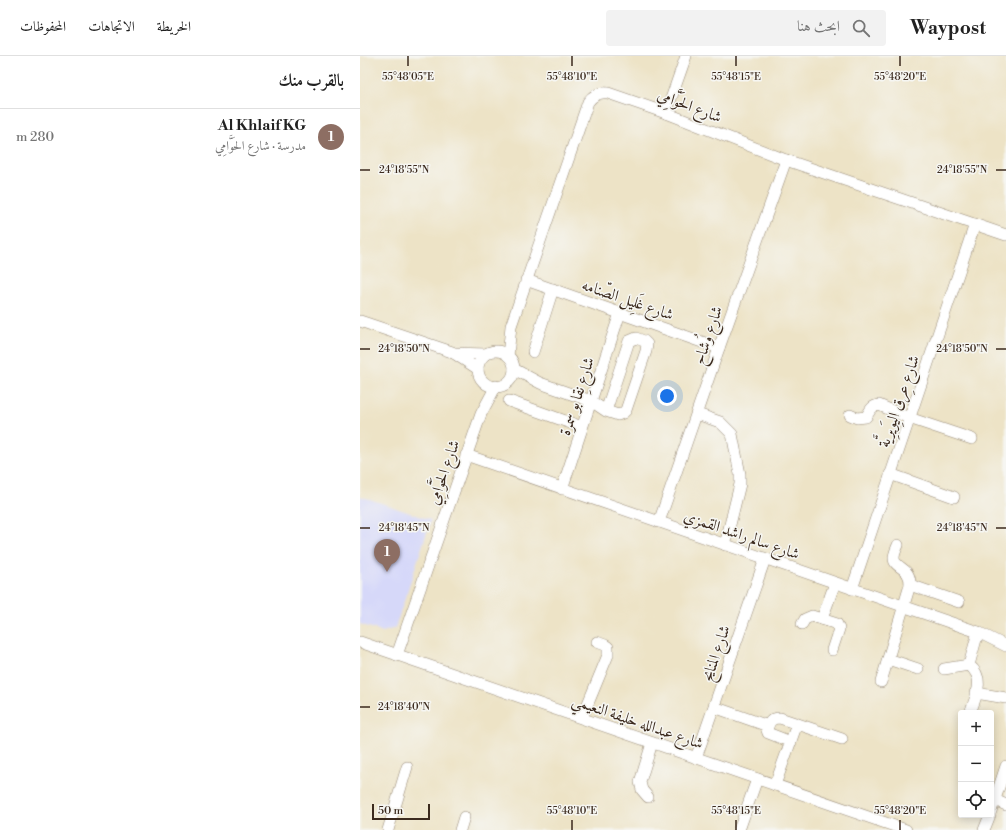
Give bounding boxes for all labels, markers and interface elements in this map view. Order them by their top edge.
search box [606,10,886,46]
text: Waypost [910,16,986,40]
text: ابحث هنا [797,17,840,36]
icon: search [850,17,872,39]
text: المحفوظات [20,18,66,36]
text: الاتجاهات [88,18,135,36]
text: الخريطة [157,18,191,36]
text: بالقرب منك [278,70,344,92]
text: 55°48'05"E [382,71,434,83]
text: 55°48'10"E [547,71,597,83]
text: 55°48'15"E [711,71,761,83]
text: 55°48'20"E [874,71,926,83]
street label: شارع الحَوَّامِي [654,81,726,130]
text: Al Khlaif KG [218,116,306,135]
text: 280 m [16,129,54,145]
text: 1 [328,129,334,145]
text: مدرسة · شارع الحَوَّامِي [215,138,306,154]
text: 24°18'55"N [379,164,430,176]
text: 24°18'55"N [937,164,988,176]
street label: شارع غَلِيل الصّنامه [578,273,677,328]
street label: شارع وُشاح [685,302,731,369]
text: 24°18'50"N [378,343,430,355]
text: 24°18'50"N [936,343,988,355]
street label: شارع عِرق اليِوَيرِيَّة [870,351,927,451]
street label: شارع نِقا بو سمرة [555,354,602,439]
your location [657,386,677,406]
street label: شارع الحَوَّامِي [420,436,467,508]
street label: شارع سالم راشد القمزي [680,506,802,568]
text: 24°18'45"N [379,522,430,534]
text: 24°18'45"N [937,522,988,534]
pin: 1 [374,539,400,572]
street label: شارع المنايح [697,623,738,685]
street label: شارع عبدالله خليفة النعيمي [568,690,706,759]
text: 24°18'40"N [378,701,430,713]
map controls [958,710,994,818]
button: + [958,710,994,746]
button: − [958,746,994,782]
button: locate [958,782,994,818]
scale bar [372,802,430,821]
text: 50 m [378,804,403,818]
text: 55°48'10"E [547,805,597,817]
text: 55°48'15"E [711,805,761,817]
text: 55°48'20"E [874,805,926,817]

